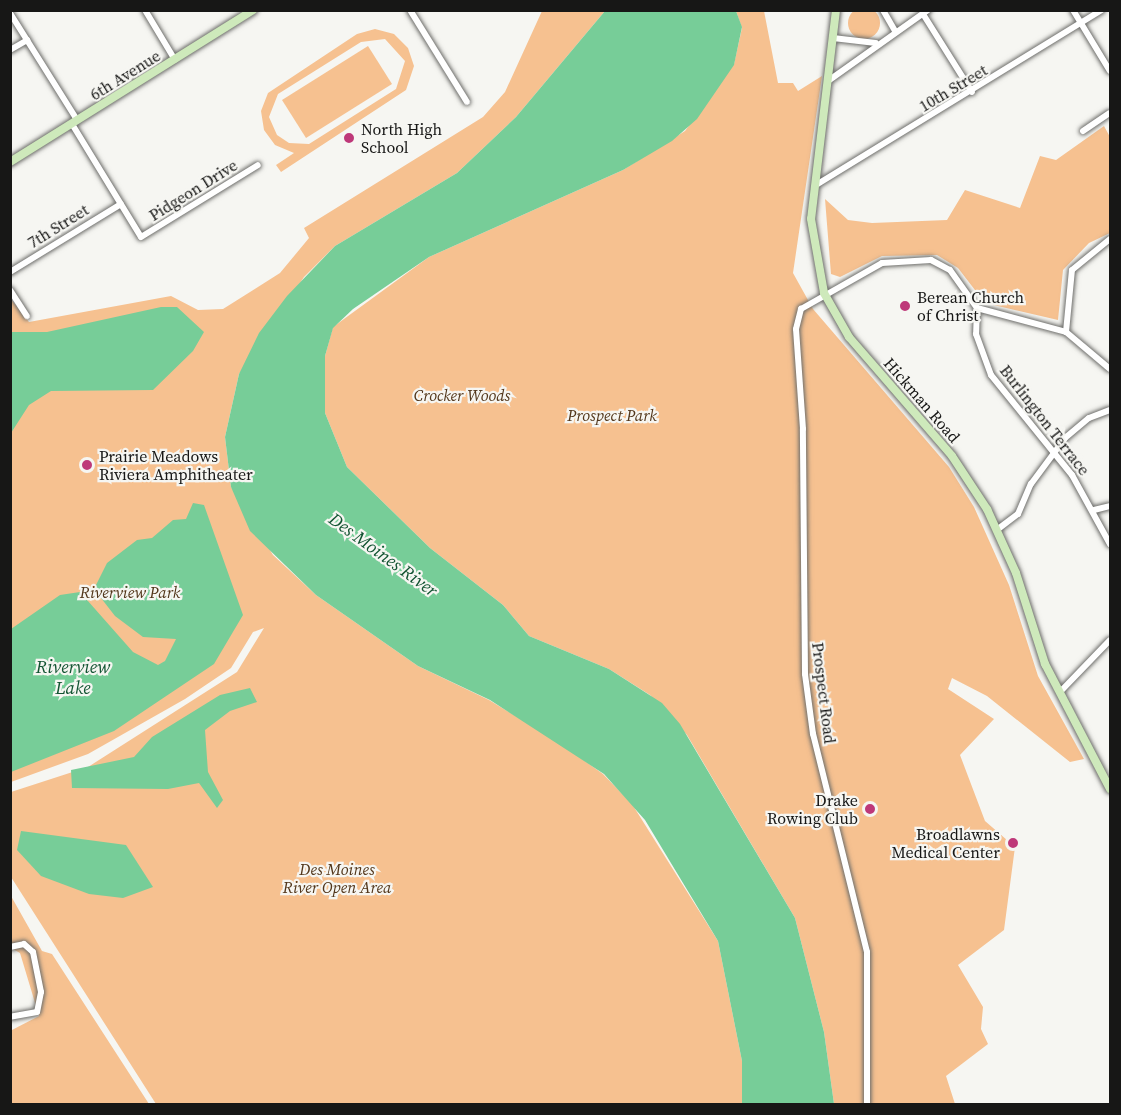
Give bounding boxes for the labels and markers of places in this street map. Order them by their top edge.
place label: North High School [361,119,442,157]
marker: North High School [342,131,356,145]
place label: Berean Church of Christ [917,287,1024,325]
marker: Berean Church of Christ [898,299,912,313]
place label: Prairie Meadows Riviera Amphitheater [99,446,253,484]
marker: Prairie Meadows Riviera Amphitheater [80,458,94,472]
place label: Drake Rowing Club [767,790,858,828]
marker: Drake Rowing Club [863,802,877,816]
place label: Broadlawns Medical Center [891,824,1000,862]
marker: Broadlawns Medical Center [1004,834,1022,852]

